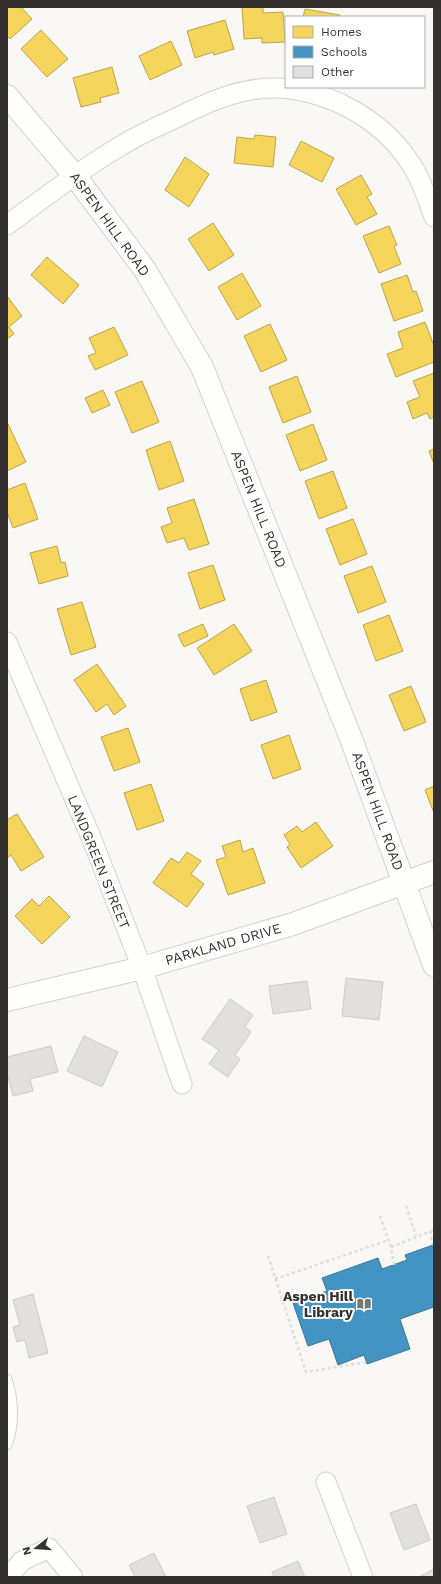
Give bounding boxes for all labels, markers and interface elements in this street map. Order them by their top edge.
legend [285,16,425,88]
text: Homes [321,25,362,39]
text: Schools [321,45,367,59]
text: Other [321,65,354,79]
street label: ASPEN HILL ROAD [67,169,153,279]
street label: ASPEN HILL ROAD [228,448,290,570]
street label: ASPEN HILL ROAD [349,750,407,872]
street label: LANDGREEN STREET [65,793,133,932]
street label: PARKLAND DRIVE [163,920,283,968]
place label: Aspen Hill Library [283,1288,353,1320]
library icon: Aspen Hill Library [356,1296,372,1312]
north arrow [16,1528,56,1568]
text: N [20,1545,34,1557]

